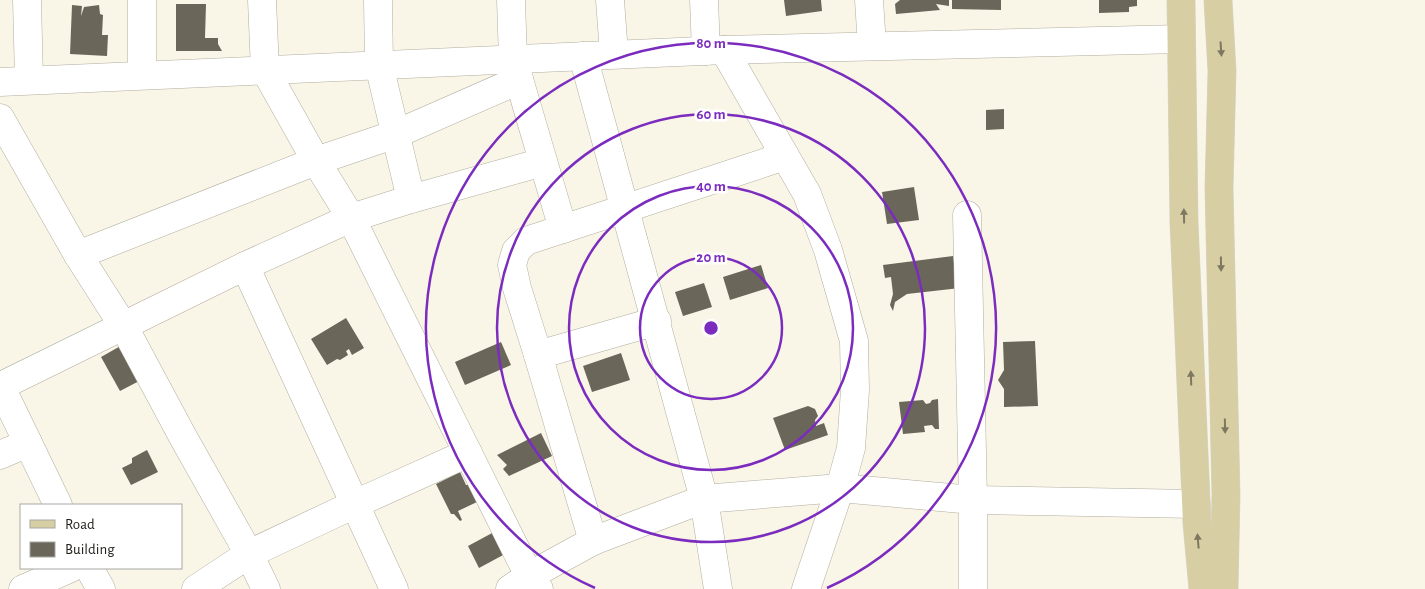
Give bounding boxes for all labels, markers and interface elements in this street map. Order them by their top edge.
text: 80 m [696,36,726,51]
one-way arrow [1217,41,1225,57]
text: 60 m [696,107,726,122]
text: 40 m [696,179,726,194]
one-way arrow [1180,208,1188,224]
text: 20 m [696,250,726,265]
one-way arrow [1217,256,1225,272]
centre of rings [702,319,720,337]
one-way arrow [1187,370,1195,386]
one-way arrow [1221,418,1229,434]
legend [20,504,182,569]
text: Road [65,517,95,532]
one-way arrow [1194,532,1202,548]
text: Building [65,542,115,557]

